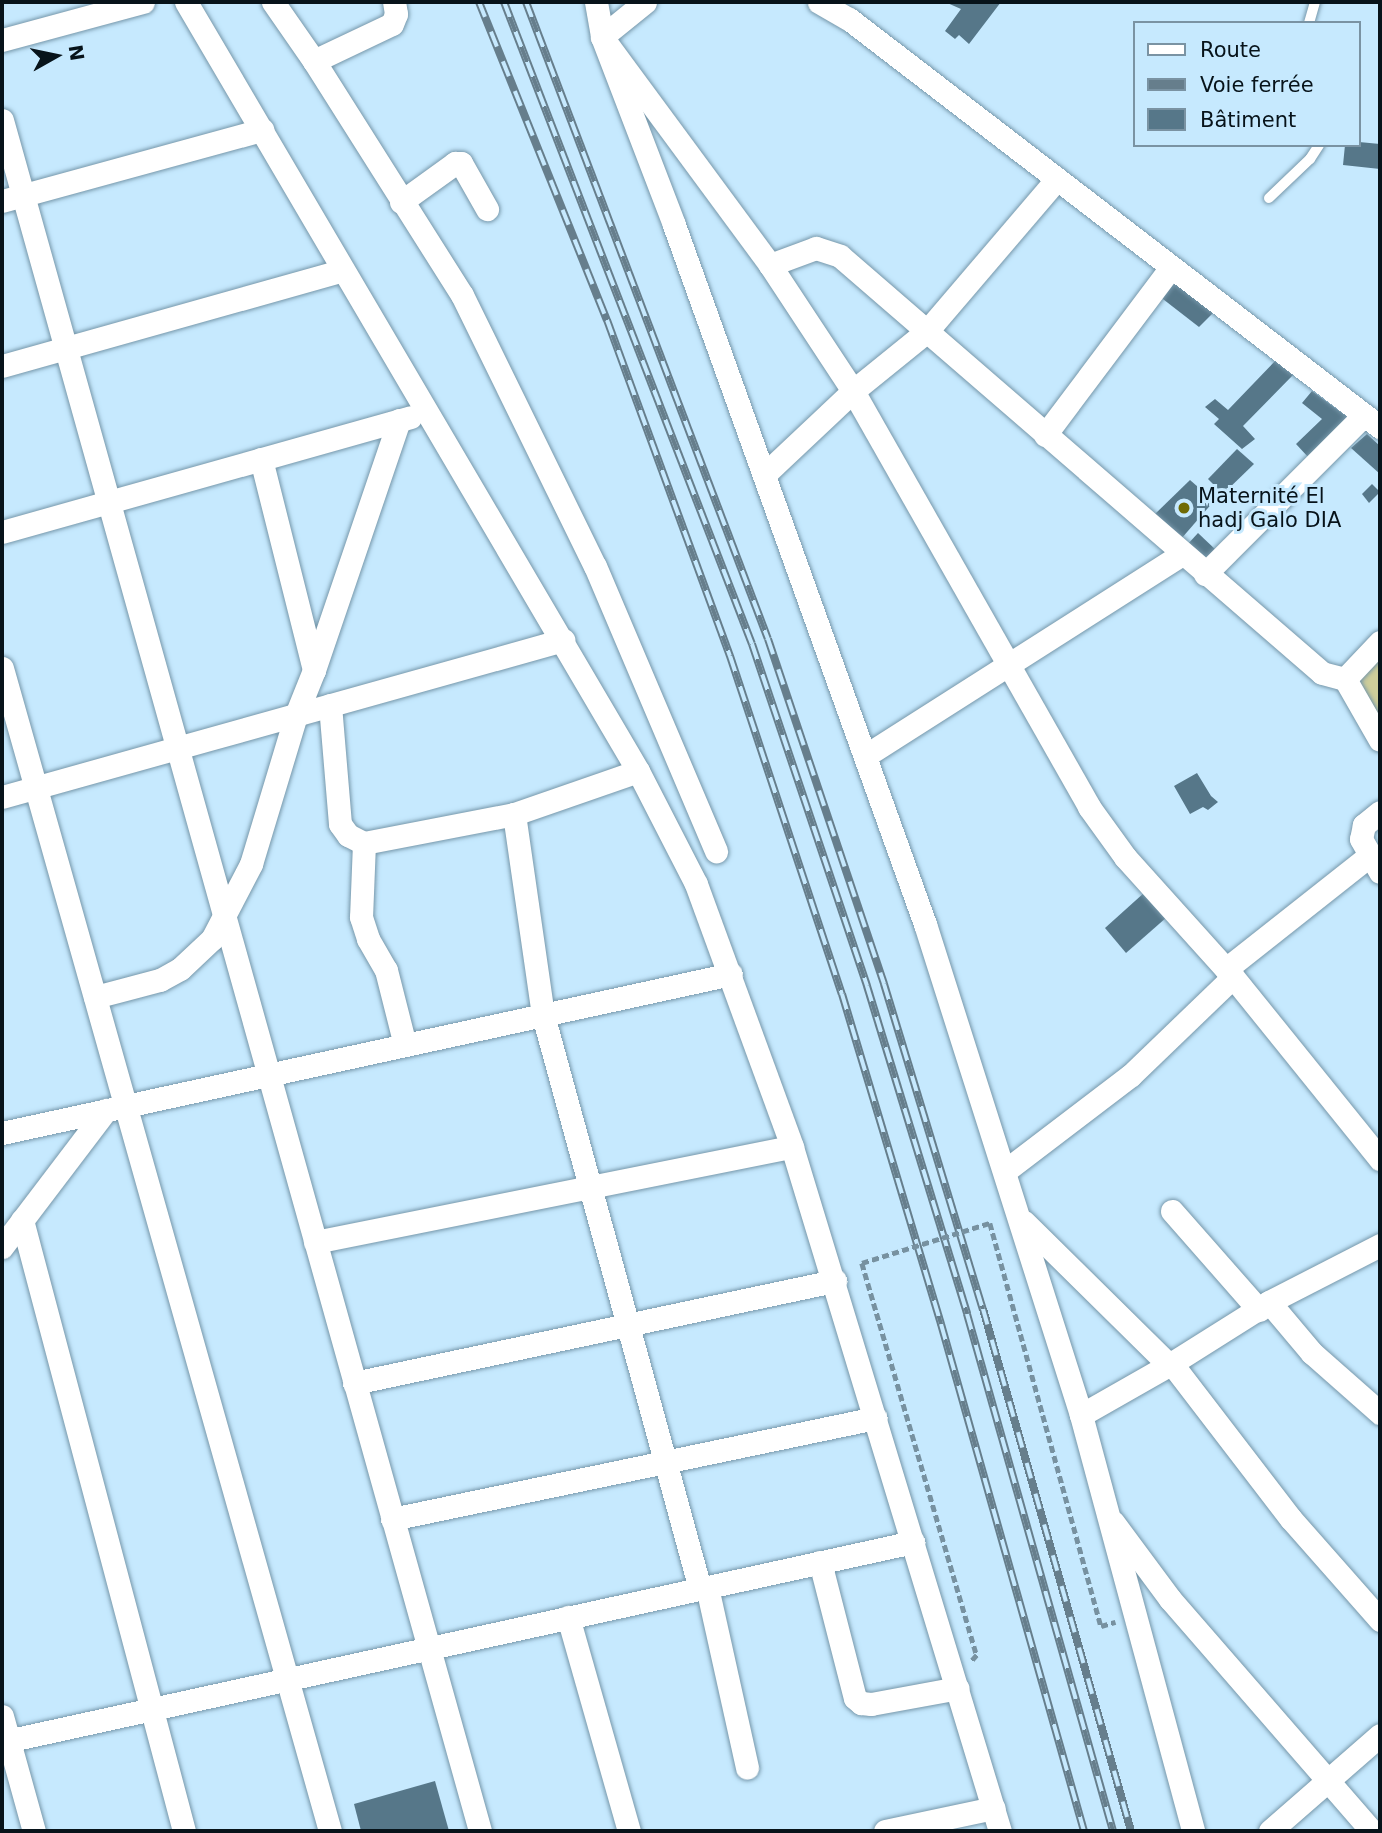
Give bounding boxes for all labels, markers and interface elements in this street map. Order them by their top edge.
north arrow [21,21,91,91]
legend [1134,21,1361,147]
text: Route [1200,38,1261,62]
text: N [65,43,89,62]
text: Voie ferrée [1200,73,1314,97]
text: Bâtiment [1200,108,1296,132]
place label: Maternité El hadj Galo DIA [1198,483,1341,533]
marker: Maternité El hadj Galo DIA [1176,500,1192,516]

